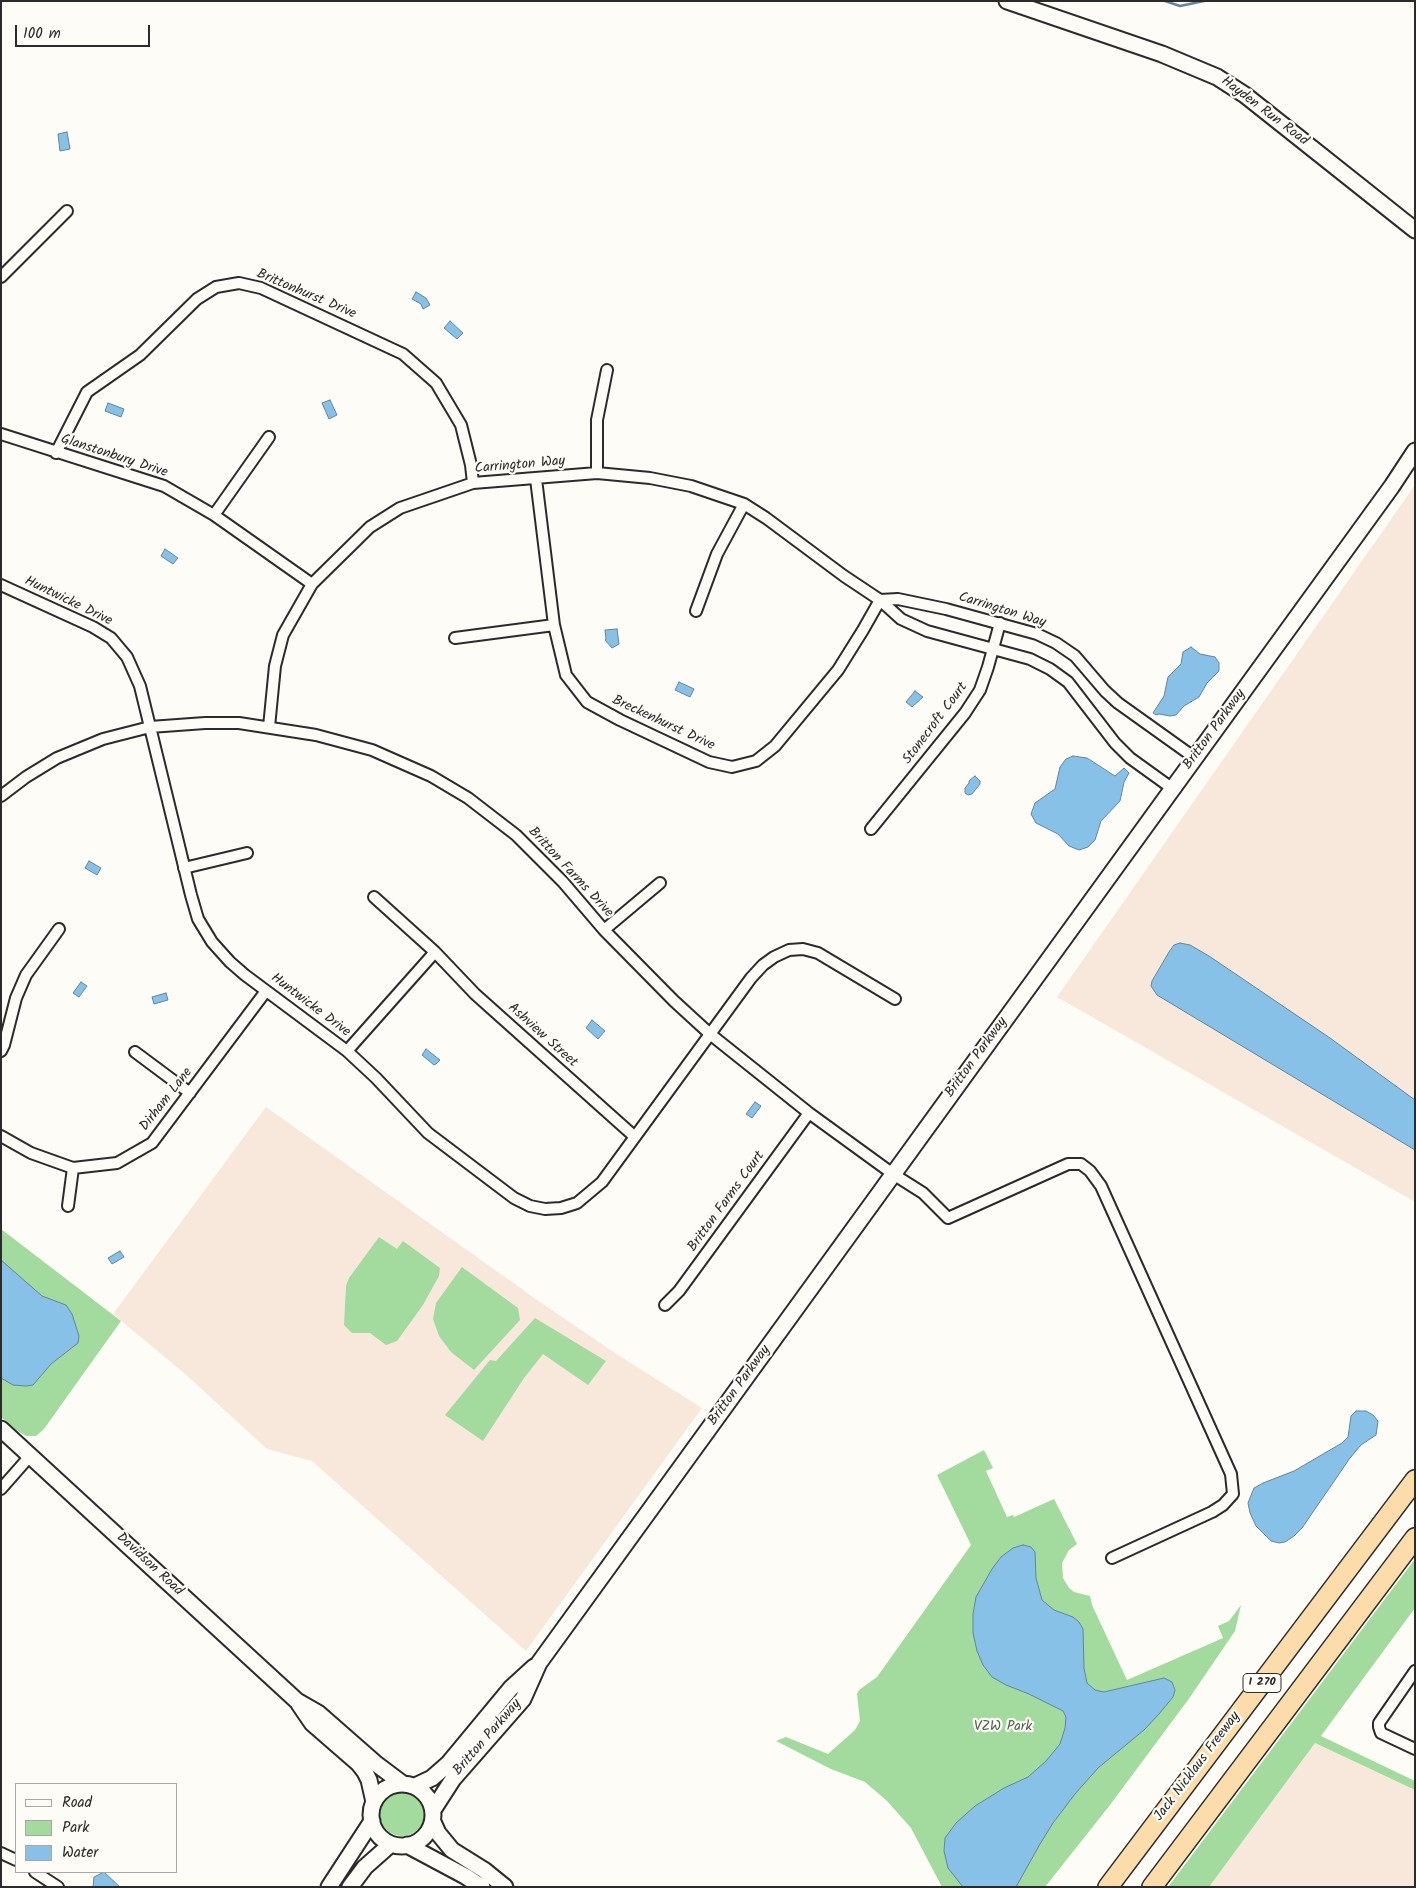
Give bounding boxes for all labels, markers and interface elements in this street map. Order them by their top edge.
scale bar [18,15,152,47]
text: 100 m [23,22,61,46]
street label: Hayden Run Road [1217,74,1311,150]
street label: Brittonhurst Drive [254,266,358,324]
street label: Glanstonbury Drive [58,432,170,482]
street label: Carrington Way [474,454,566,478]
street label: Huntwicke Drive [21,573,115,631]
street label: Carrington Way [956,590,1048,632]
street label: Stonecroft Court [900,680,972,768]
street label: Britton Parkway [1180,687,1250,773]
street label: Breckenhurst Drive [609,693,717,755]
street label: Britton Farms Drive [524,824,616,922]
street label: Huntwicke Drive [267,971,353,1041]
street label: Ashview Street [504,1000,580,1072]
street label: Britton Parkway [942,1015,1012,1101]
street label: Dirham Lane [137,1065,197,1135]
street label: Britton Farms Court [685,1149,769,1255]
street label: Britton Parkway [705,1343,775,1429]
street label: Davidson Road [112,1530,186,1600]
road number: I 270 [1243,1674,1281,1692]
street label: Britton Parkway [450,1697,526,1779]
street label: Jack Nicklaus Freeway [1151,1709,1245,1825]
park label: VZW Park [974,1720,1032,1736]
legend [15,1783,178,1873]
text: Road [62,1791,92,1815]
text: Park [62,1816,89,1840]
text: Water [62,1841,98,1865]

